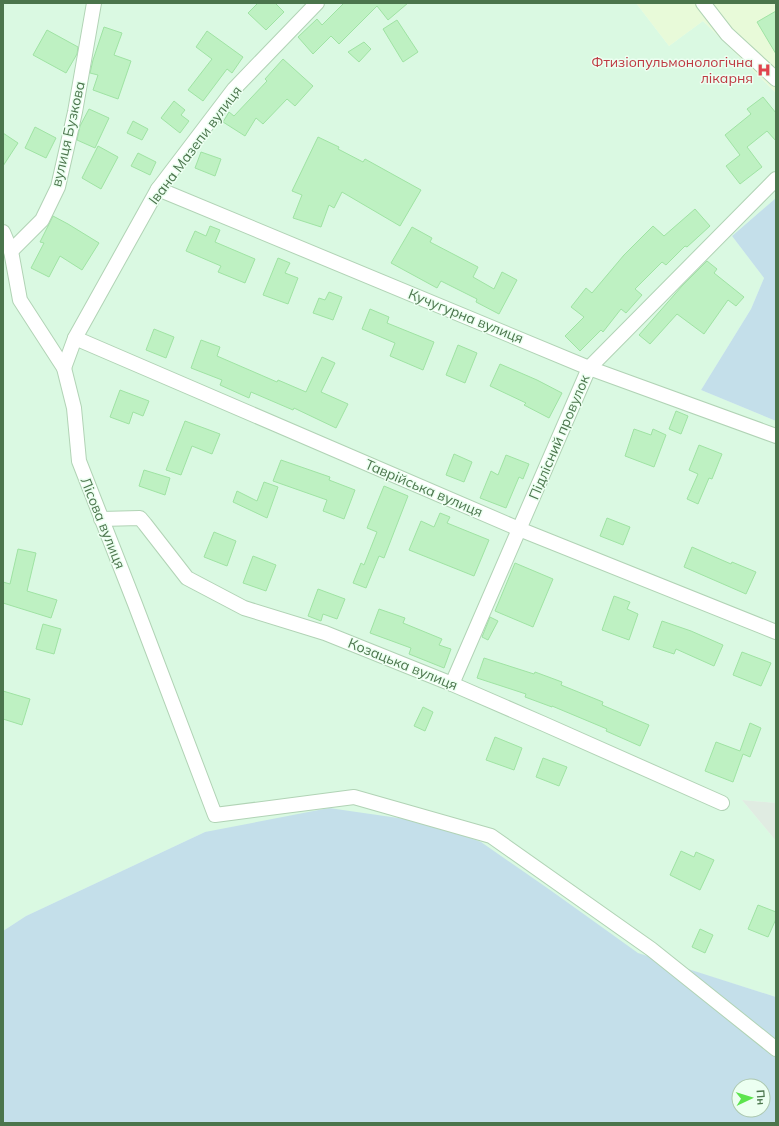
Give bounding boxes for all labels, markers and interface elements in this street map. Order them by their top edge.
place label: Фтизіопульмонологічна лікарня [591,53,753,87]
hospital icon: Фтизіопульмонологічна лікарня [756,62,772,78]
street label: вулиця Бузкова [47,80,89,188]
street label: Івана Мазепи вулиця [144,82,246,208]
street label: Кучугурна вулиця [406,285,526,347]
street label: Підлісний провулок [525,371,594,502]
street label: Таврійська вулиця [362,455,486,521]
street label: Лісова вулиця [76,475,130,571]
street label: Козацька вулиця [346,634,460,694]
north arrow [731,1078,771,1118]
text: Пн [753,1089,769,1106]

